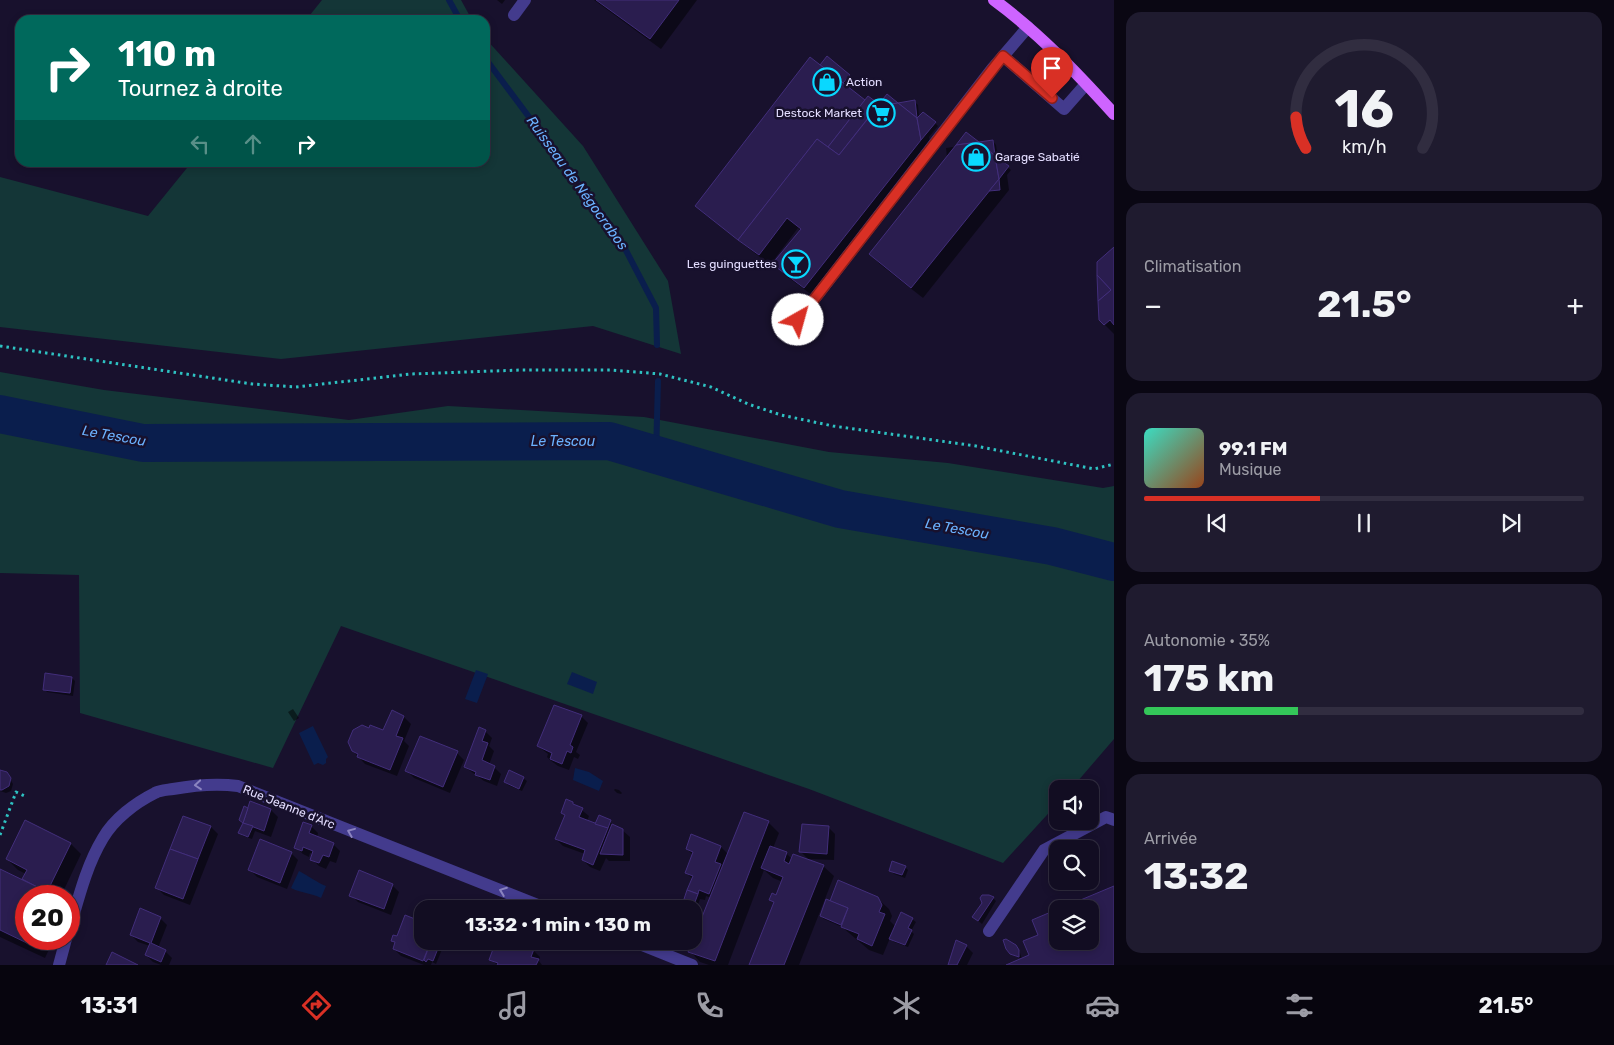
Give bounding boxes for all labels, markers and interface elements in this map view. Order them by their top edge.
text: 110 m [118,33,216,75]
icon: right [35,35,100,100]
pin [1031,47,1073,98]
icon: arrive [1038,54,1066,82]
shop icon: Action [812,67,842,97]
text: Tournez à droite [118,75,283,102]
place label: Action [846,75,882,89]
text: 16 [1334,78,1394,140]
supermarket icon: Destock Market [866,98,896,128]
place label: Destock Market [776,106,862,120]
water label: Ruisseau de Négocrabos [523,113,631,253]
icon: left [186,130,214,158]
icon: ahead [239,130,267,158]
icon: right [292,130,320,158]
text: km/h [1342,136,1386,157]
shop icon: Garage Sabatié [961,142,991,172]
place label: Garage Sabatié [995,150,1080,164]
bar icon: Les guinguettes [781,249,811,279]
place label: Les guinguettes [687,257,777,271]
text: Climatisation [1144,257,1241,276]
text: 21.5° [1317,281,1412,327]
text: − [1144,289,1162,322]
text: + [1567,289,1584,322]
position arrow [771,293,823,345]
water label: Le Tescou [81,422,148,450]
water label: Le Tescou [531,433,596,450]
text: 99.1 FM [1219,437,1288,460]
text: Musique [1219,460,1282,479]
icon: previous [1203,509,1231,537]
icon: pause [1350,509,1378,537]
icon: next [1497,509,1525,537]
water label: Le Tescou [924,515,991,543]
text: Autonomie · 35% [1144,631,1270,650]
text: 175 km [1144,655,1274,701]
one-way arrow [194,779,202,790]
map controls [1049,780,1099,950]
button: sound [1049,780,1099,830]
street label: Rue Jeanne d'Arc [241,782,337,832]
one-way arrow [348,827,356,837]
text: Arrivée [1144,829,1197,848]
button: search [1049,840,1099,890]
text: 13:32 [1144,853,1249,899]
speed limit sign: 20 [15,885,80,950]
one-way arrow [499,887,508,897]
button: layers [1049,900,1099,950]
text: 13:32 · 1 min · 130 m [465,913,651,936]
icon: directions [299,988,334,1023]
icon: music [496,988,531,1023]
icon: phone [692,988,727,1023]
icon: climate [889,988,924,1023]
icon: car [1085,988,1120,1023]
icon: filters [1282,988,1317,1023]
text: 13:31 [81,992,138,1019]
text: 21.5° [1478,992,1533,1019]

